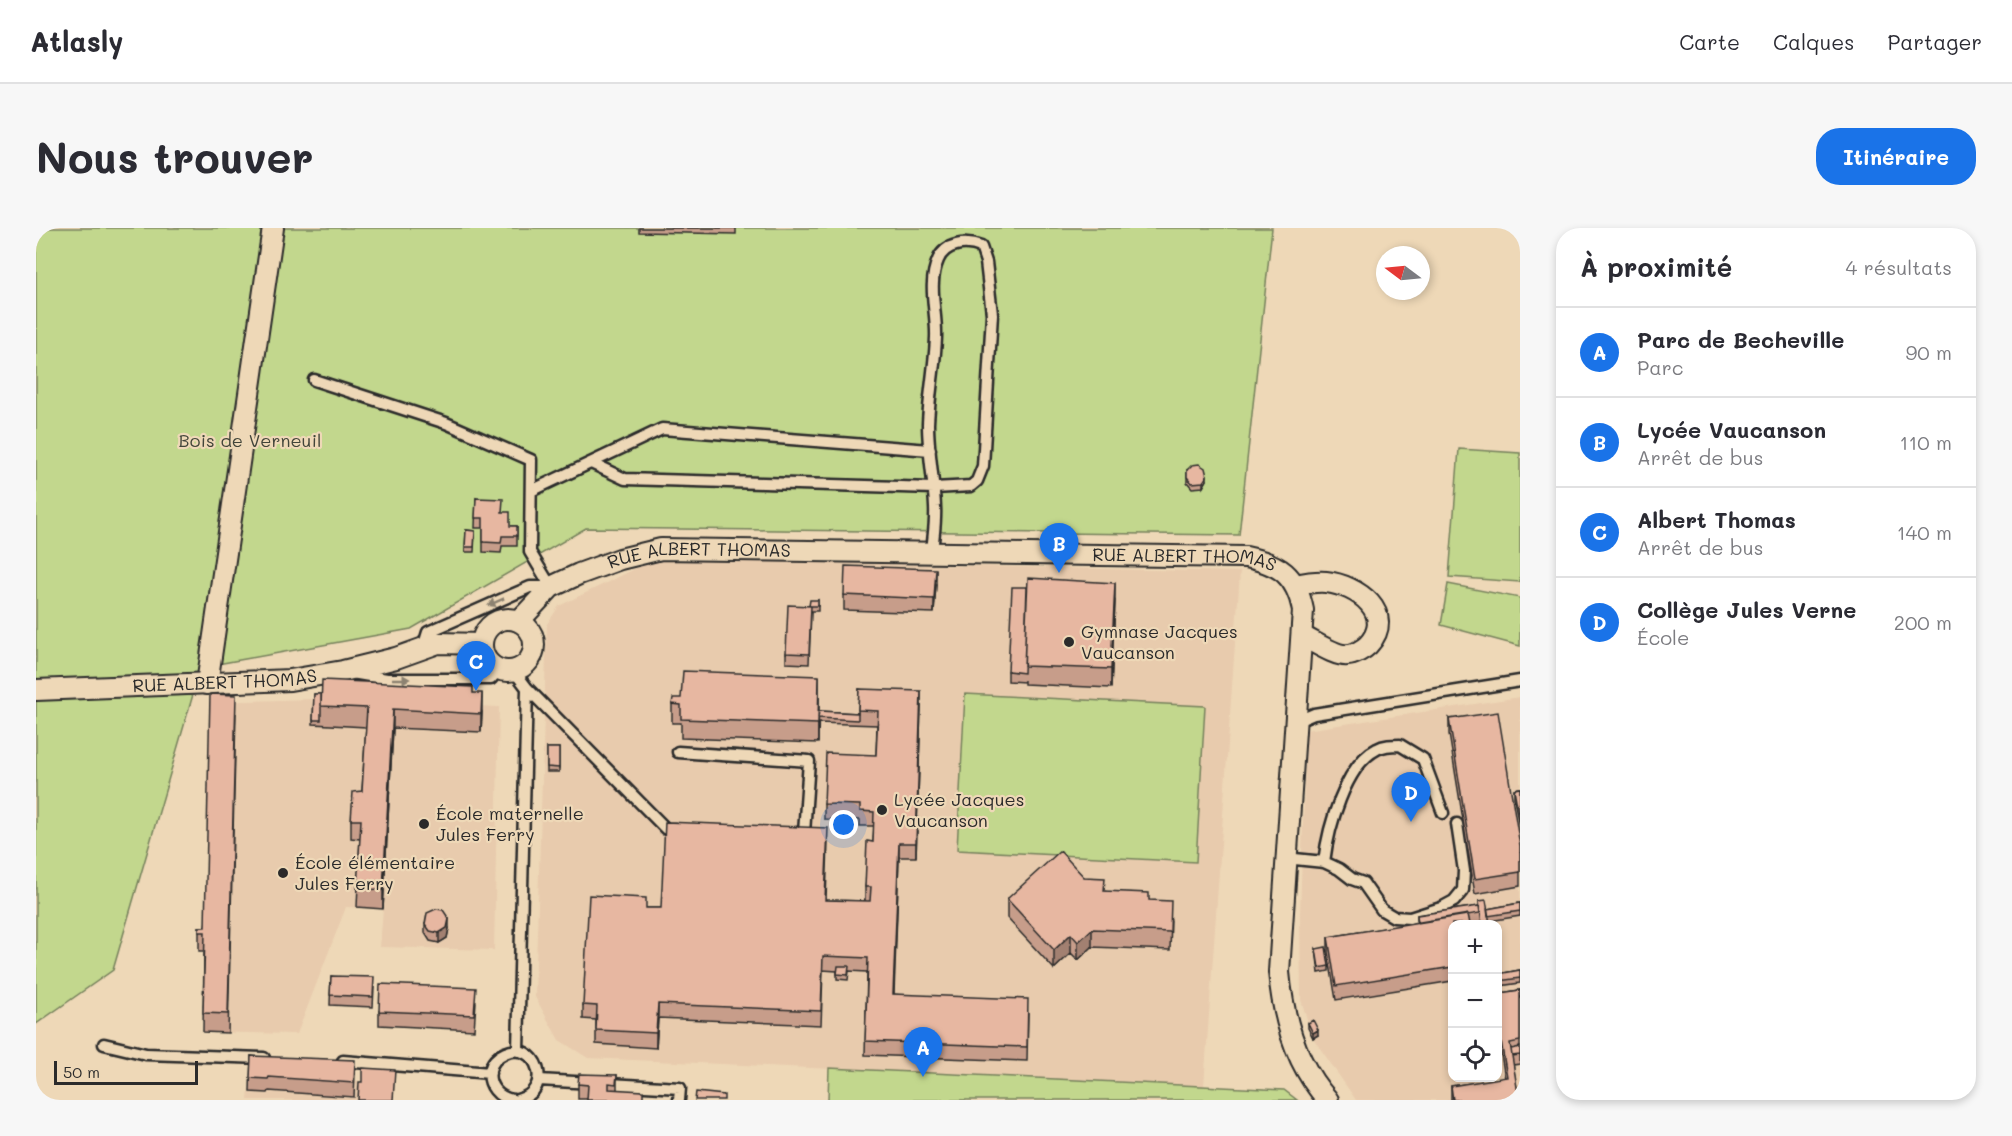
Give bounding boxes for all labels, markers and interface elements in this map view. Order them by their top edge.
text: Atlasly [30,23,124,59]
text: Carte [1679,28,1740,55]
text: Calques [1773,28,1855,55]
text: Partager [1888,28,1982,55]
button: Itinéraire [1816,128,1976,185]
text: Nous trouver [36,129,314,184]
north arrow [1376,246,1430,300]
text: À proximité [1580,250,1732,284]
text: 4 résultats [1846,254,1952,280]
text: Parc de Becheville [1637,325,1844,354]
text: A [1593,339,1606,365]
text: 90 m [1906,339,1952,365]
text: Parc [1637,354,1683,380]
text: Lycée Vaucanson [1637,415,1826,444]
park label: Bois de Verneuil [179,428,321,452]
text: B [1593,429,1606,455]
text: 110 m [1899,429,1952,455]
text: Arrêt de bus [1637,444,1763,470]
text: Albert Thomas [1637,505,1796,534]
text: C [1592,519,1607,545]
text: 140 m [1897,519,1952,545]
pin: B [1040,524,1078,573]
text: Arrêt de bus [1637,534,1763,560]
street label: RUE ALBERT THOMAS [604,536,791,574]
street label: RUE ALBERT THOMAS [1092,542,1281,576]
text: Collège Jules Verne [1637,595,1856,624]
one-way arrow [487,597,505,607]
text: D [1592,609,1607,635]
text: 200 m [1894,609,1952,635]
place label: Gymnase Jacques Vaucanson [1081,619,1238,664]
text: École [1637,624,1689,650]
marker: Gymnase Jacques Vaucanson [1062,635,1076,649]
pin: C [456,642,496,691]
street label: RUE ALBERT THOMAS [132,663,319,697]
one-way arrow [392,674,411,684]
pin: D [1392,772,1430,822]
place label: Lycée Jacques Vaucanson [894,787,1024,832]
place label: École maternelle Jules Ferry [436,801,584,846]
marker: Lycée Jacques Vaucanson [875,803,889,817]
your location [829,810,858,839]
marker: École maternelle Jules Ferry [417,817,431,831]
place label: École élémentaire Jules Ferry [295,850,455,895]
marker: École élémentaire Jules Ferry [276,866,290,880]
map controls [1448,920,1502,1082]
button: + [1448,920,1502,974]
button: − [1448,974,1502,1028]
pin: A [904,1028,942,1077]
button: locate [1448,1028,1502,1082]
scale bar [54,1058,198,1086]
text: 50 m [63,1061,100,1082]

